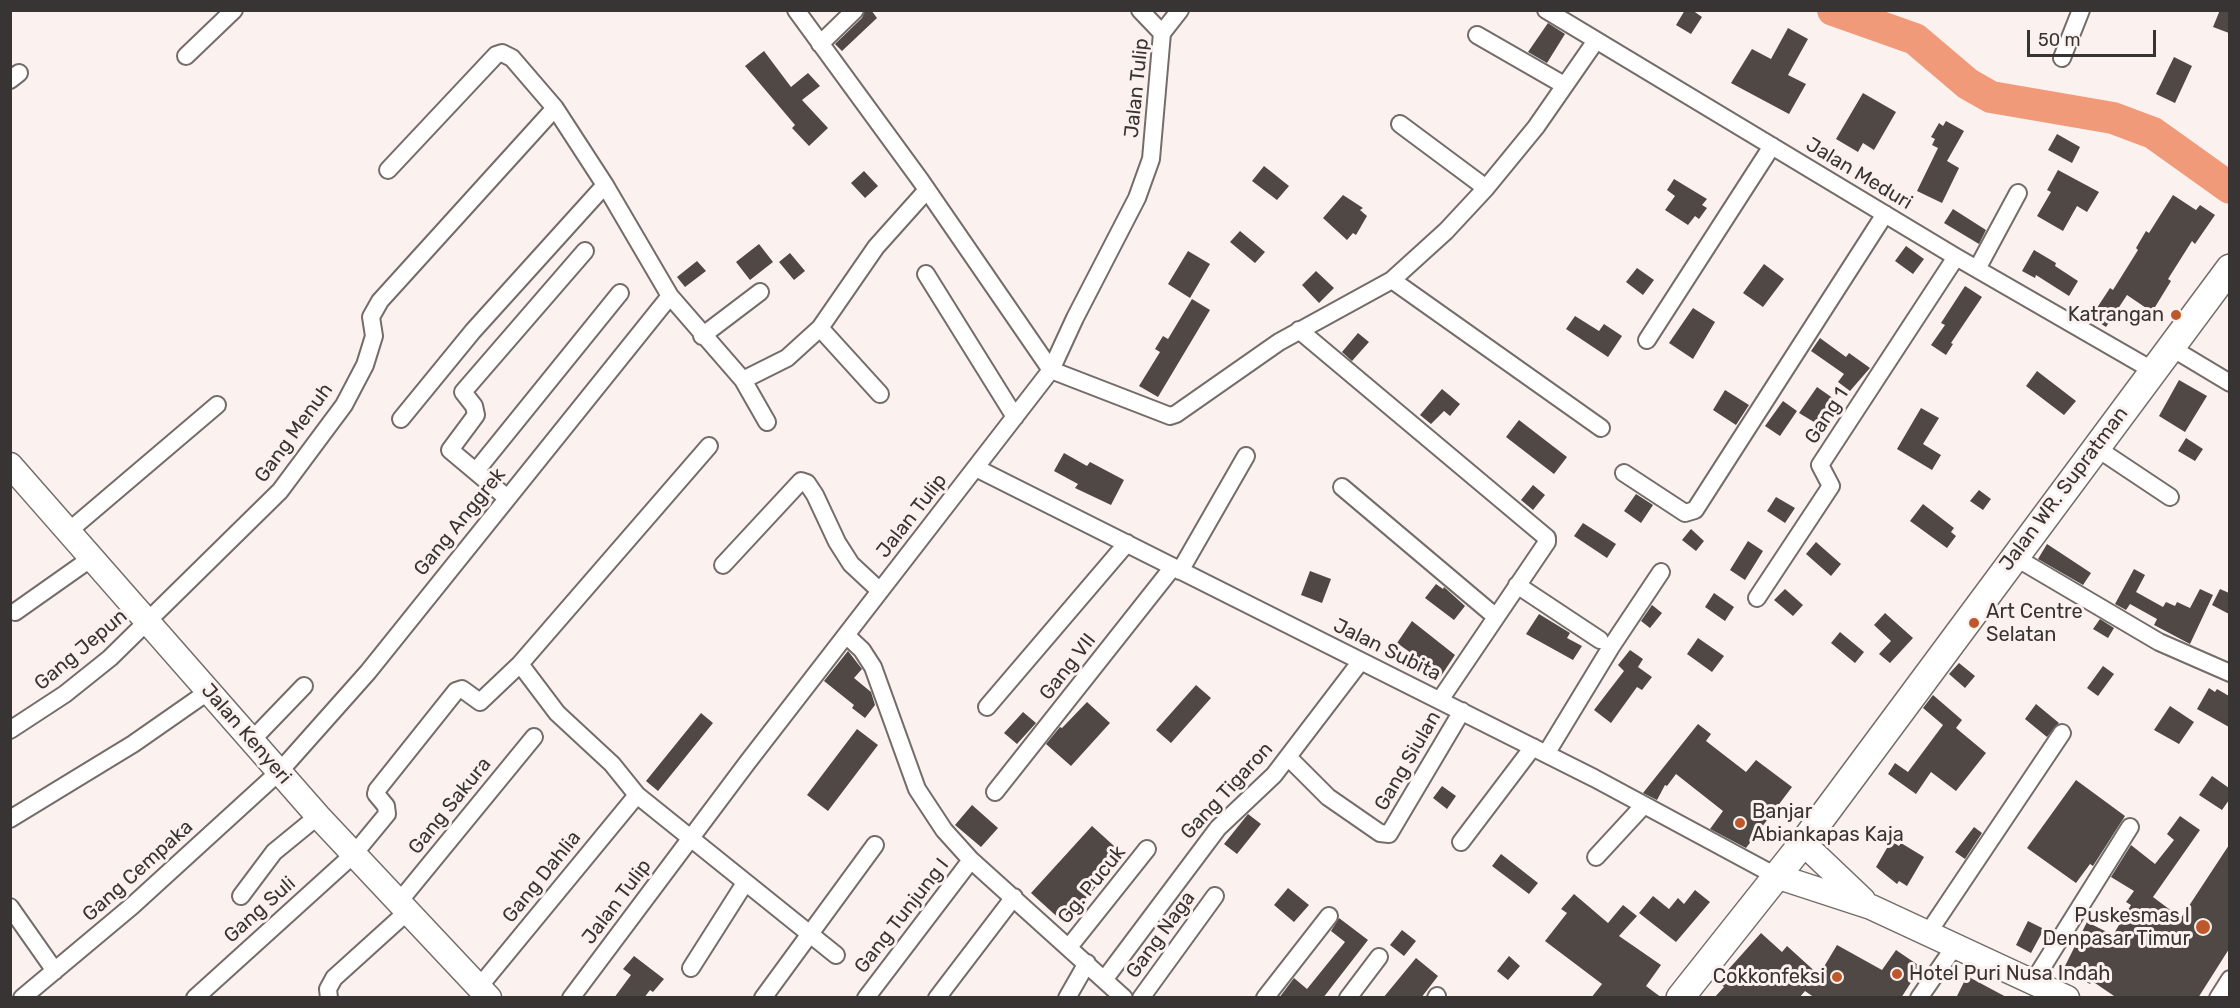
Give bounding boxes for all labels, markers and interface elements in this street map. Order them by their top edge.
scale bar [2030,18,2159,56]
text: 50 m [2038,29,2081,51]
street label: Jalan Tulip [1120,37,1154,139]
street label: Jalan Meduri [1801,133,1917,215]
place label: Katrangan [2068,303,2164,327]
marker: Katrangan [2169,308,2183,322]
street label: Gang Menuh [250,379,338,487]
street label: Gang 1 [1800,383,1854,449]
street label: Jalan WR. Supratman [1994,402,2134,576]
street label: Gang Anggrek [409,463,511,581]
street label: Jalan Tulip [872,469,952,563]
place label: Art Centre Selatan [1986,600,2083,647]
street label: Gang Jepun [30,604,132,696]
street label: Jalan Subita [1329,614,1445,686]
marker: Art Centre Selatan [1967,616,1981,630]
street label: Gang VII [1035,629,1101,705]
street label: Jalan Kenyeri [196,679,296,789]
street label: Gang Siulan [1370,707,1446,815]
street label: Gang Tigaron [1176,737,1278,845]
street label: Gang Sakura [404,753,496,859]
place label: Banjar Abiankapas Kaja [1752,800,1904,847]
street label: Gang Cempaka [78,815,198,927]
marker: Banjar Abiankapas Kaja [1733,816,1747,830]
street label: Gang Dahlia [498,826,586,928]
street label: Gg. Pucuk [1053,841,1131,929]
street label: Gang Tunjung I [850,854,954,978]
street label: Jalan Tulip [577,855,657,949]
street label: Gang Suli [219,872,301,948]
street label: Gang Naga [1121,887,1201,983]
place label: Puskesmas I Denpasar Timur [2042,904,2190,951]
marker: Puskesmas I Denpasar Timur [2194,918,2212,936]
place label: Hotel Puri Nusa Indah [1909,962,2110,986]
place label: Cokkonfeksi [1713,965,1825,989]
marker: Hotel Puri Nusa Indah [1890,967,1904,981]
marker: Cokkonfeksi [1830,970,1844,984]

